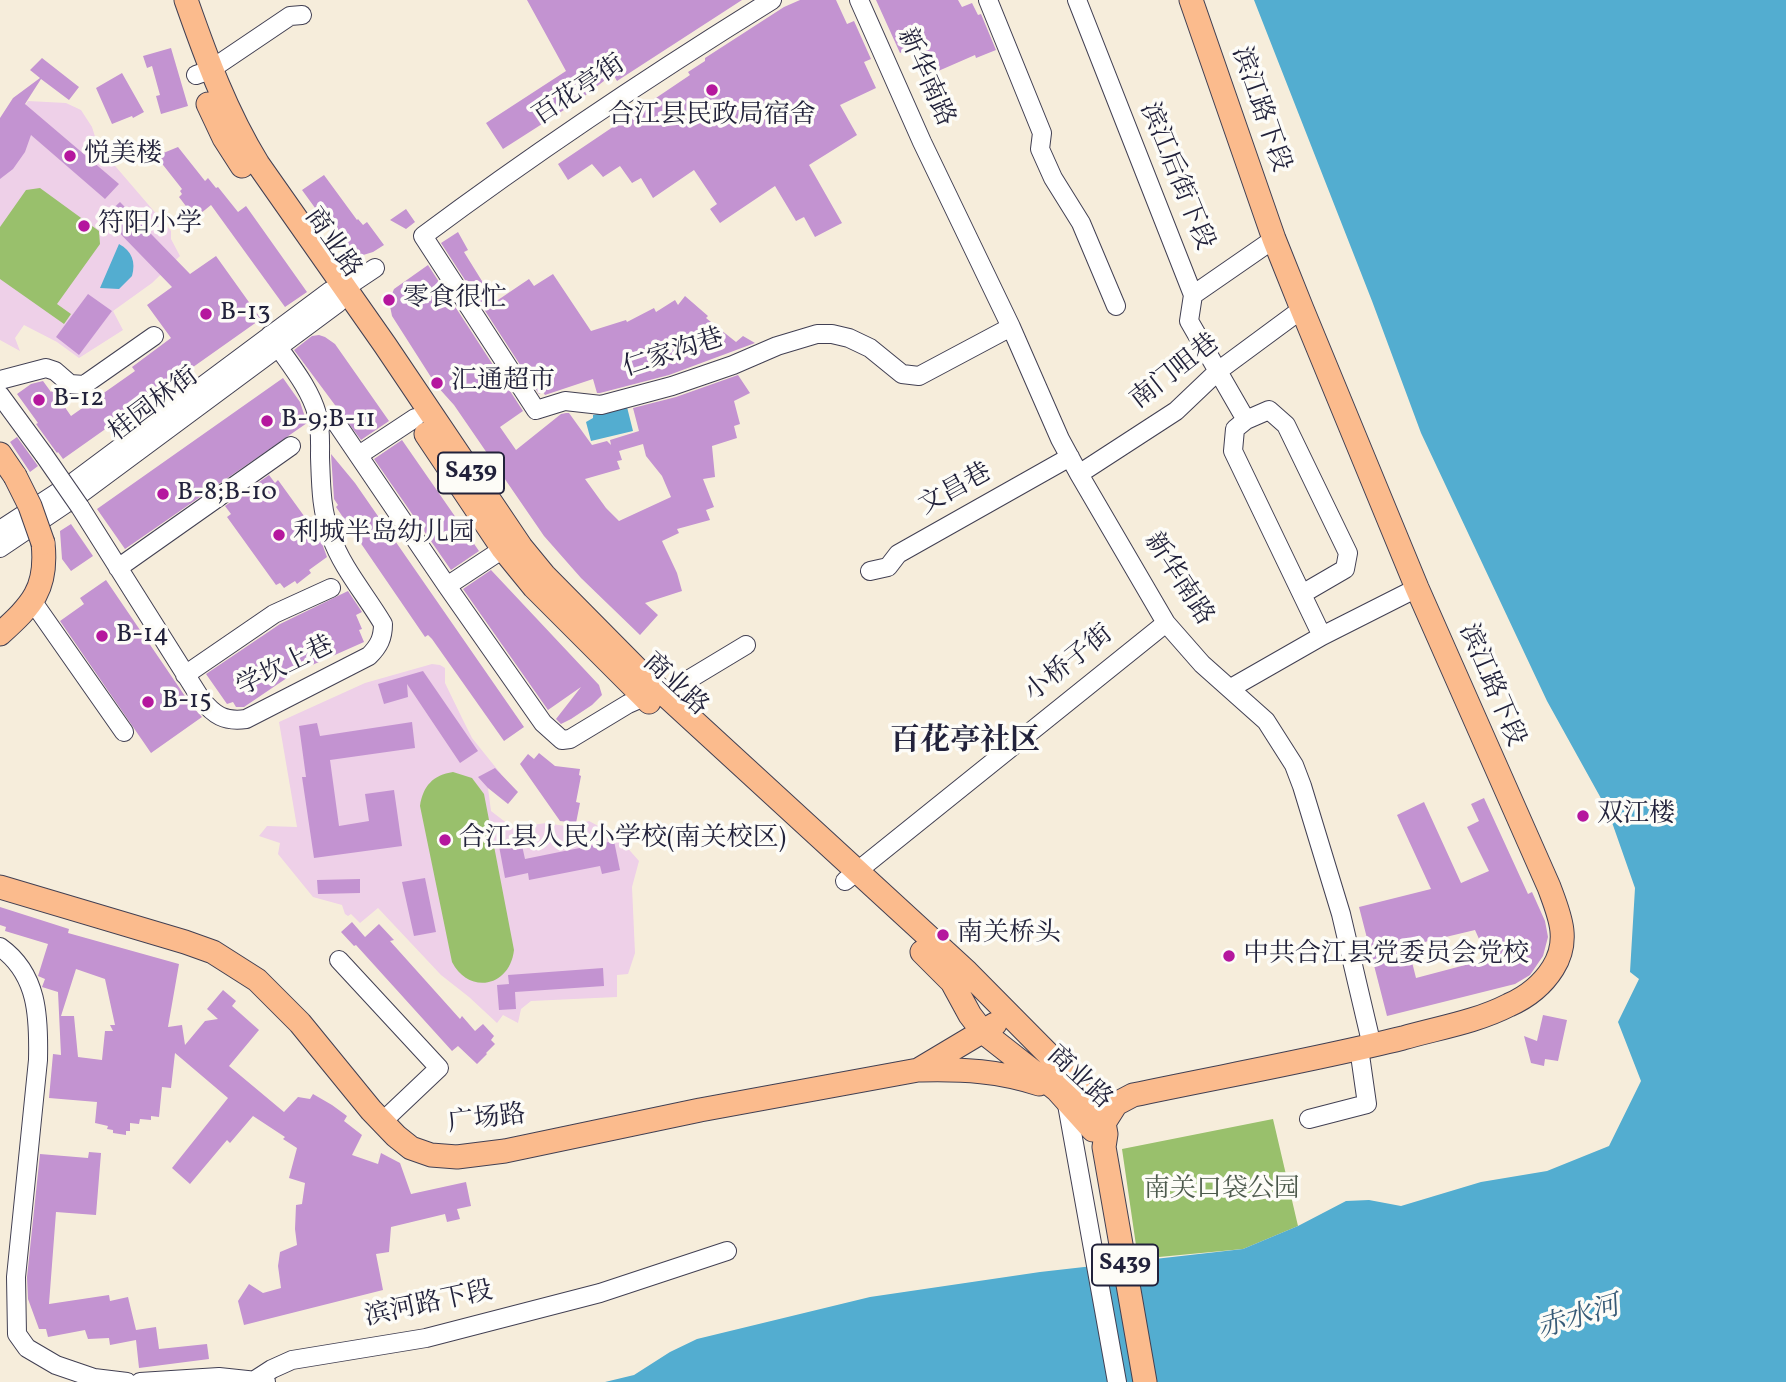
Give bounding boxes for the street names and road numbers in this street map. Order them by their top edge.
street label: 新华南路 [889,24,959,132]
street label: 滨江路下段 [1223,43,1295,177]
street label: 百花亭街 [528,50,632,134]
street label: 滨江后街下段 [1131,99,1219,255]
street label: 商业路 [296,203,366,285]
street label: 仁家沟巷 [620,324,728,386]
street label: 南门咀巷 [1125,329,1227,417]
street label: 桂园林街 [104,362,206,450]
road number: S439 [438,452,504,494]
street label: 文昌巷 [914,458,998,524]
street label: 新华南路 [1136,528,1218,632]
street label: 小桥子街 [1020,620,1120,710]
street label: 滨江路下段 [1450,620,1530,752]
street label: 学坎上巷 [232,631,340,705]
street label: 商业路 [635,648,713,724]
street label: 商业路 [1039,1041,1117,1117]
street label: 广场路 [446,1101,528,1141]
road number: S439 [1092,1245,1158,1286]
street label: 滨河路下段 [362,1277,496,1335]

